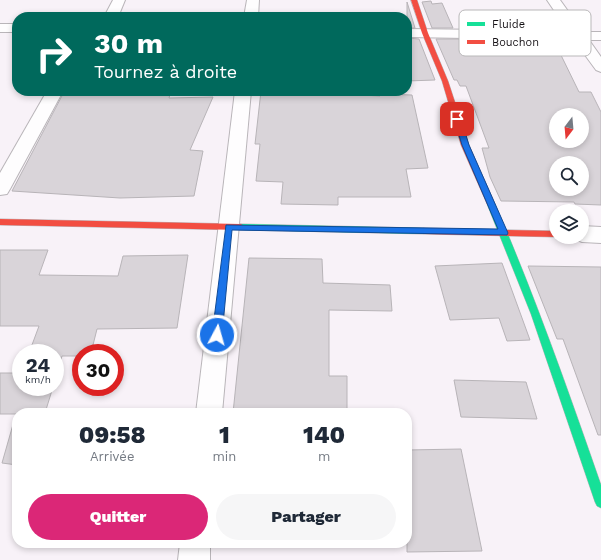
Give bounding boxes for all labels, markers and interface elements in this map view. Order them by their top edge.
legend [459,10,591,56]
text: Fluide [492,18,525,31]
text: 30 m [94,27,163,60]
icon: right [28,28,80,80]
text: Bouchon [492,36,539,49]
text: Tournez à droite [94,61,237,82]
pin [440,102,474,136]
icon: arrive [446,108,468,130]
north arrow [549,108,589,148]
map controls [549,108,589,244]
button: search [549,156,589,196]
button: layers [549,204,589,244]
position arrow [196,314,238,356]
speed limit sign: 30 [72,344,124,396]
text: 24 [26,353,50,377]
text: km/h [25,374,51,385]
text: 09:58 [79,421,146,449]
text: 1 [219,421,230,449]
text: 140 [303,421,345,449]
text: Arrivée [90,449,134,464]
text: min [212,449,236,464]
text: m [318,449,330,464]
button: Quitter [28,494,208,540]
button: Partager [216,494,396,540]

